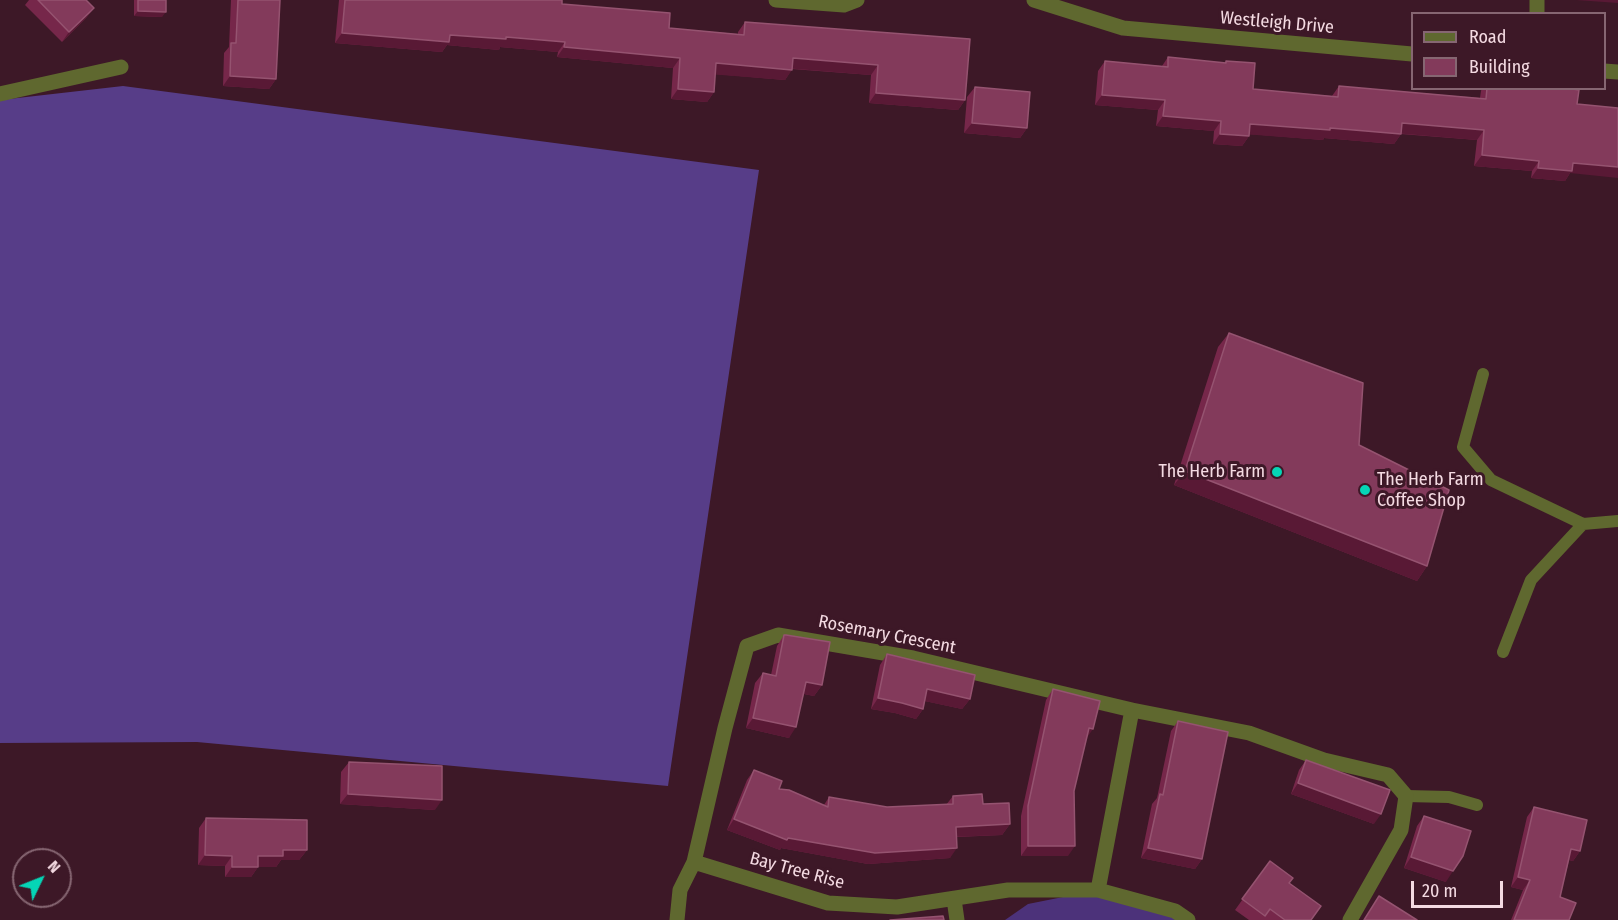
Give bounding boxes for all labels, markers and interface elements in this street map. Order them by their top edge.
street label: Westleigh Drive [1219,7,1335,39]
legend [1411,12,1606,90]
text: Road [1469,26,1506,48]
text: Building [1469,56,1530,78]
place label: The Herb Farm [1158,461,1265,483]
marker: The Herb Farm [1270,465,1284,479]
place label: The Herb Farm Coffee Shop [1377,469,1484,512]
marker: The Herb Farm Coffee Shop [1358,483,1372,497]
street label: Rosemary Crescent [816,611,958,659]
north arrow [12,848,72,908]
street label: Bay Tree Rise [747,848,847,894]
text: N [44,857,64,877]
scale bar [1414,869,1506,907]
text: 20 m [1422,880,1457,902]

